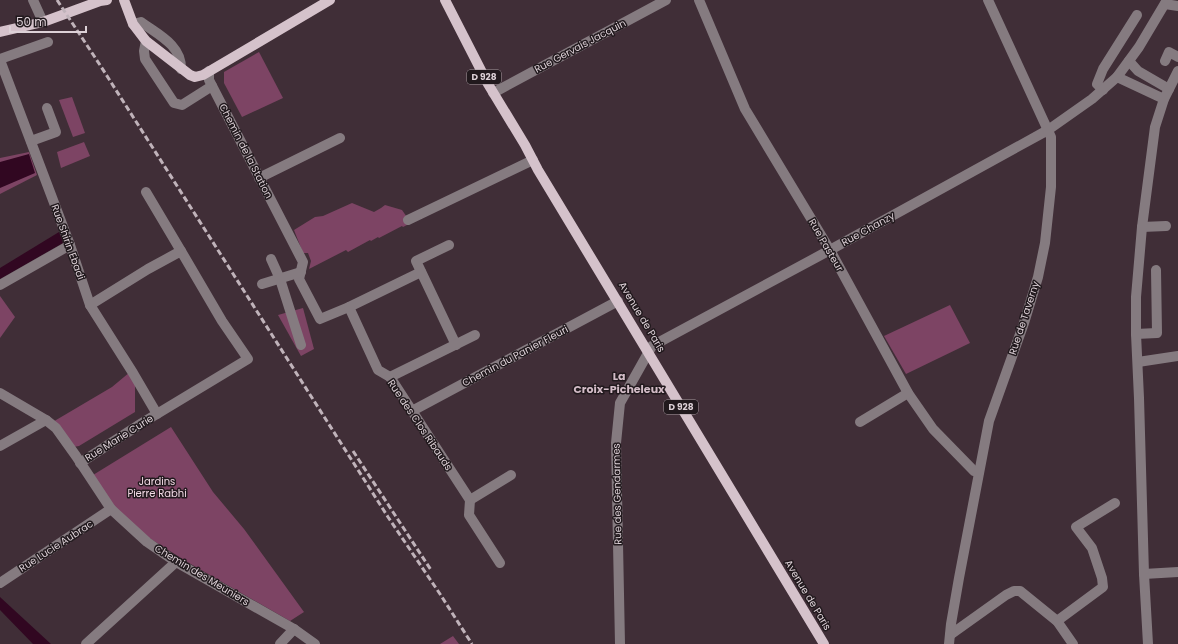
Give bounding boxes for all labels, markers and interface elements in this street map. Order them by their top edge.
scale bar [10,8,86,34]
text: 50 m [16,13,47,30]
street label: Rue Gervais Jacquin [531,15,629,77]
road number: D 928 [467,70,501,84]
street label: Chemin de la Station [216,101,276,201]
street label: Rue Shirin Ebadi [47,202,89,282]
street label: Rue Chanzy [839,208,898,250]
street label: Rue Pasteur [805,216,847,275]
street label: Avenue de Paris [615,279,669,355]
street label: Rue de Taverny [1005,279,1043,357]
street label: Chemin du Panier Fleuri [459,322,571,390]
district label: La Croix-Picheleux [573,368,665,397]
street label: Rue des Clos Ribauds [384,376,456,474]
road number: D 928 [664,400,698,414]
street label: Rue Marie Curie [82,411,156,465]
street label: Rue des Gendarmes [609,443,625,545]
park label: Jardins Pierre Rabhi [127,474,187,501]
street label: Rue Lucie Aubrac [16,516,96,576]
street label: Chemin des Meuniers [152,541,252,609]
street label: Avenue de Paris [781,557,835,633]

